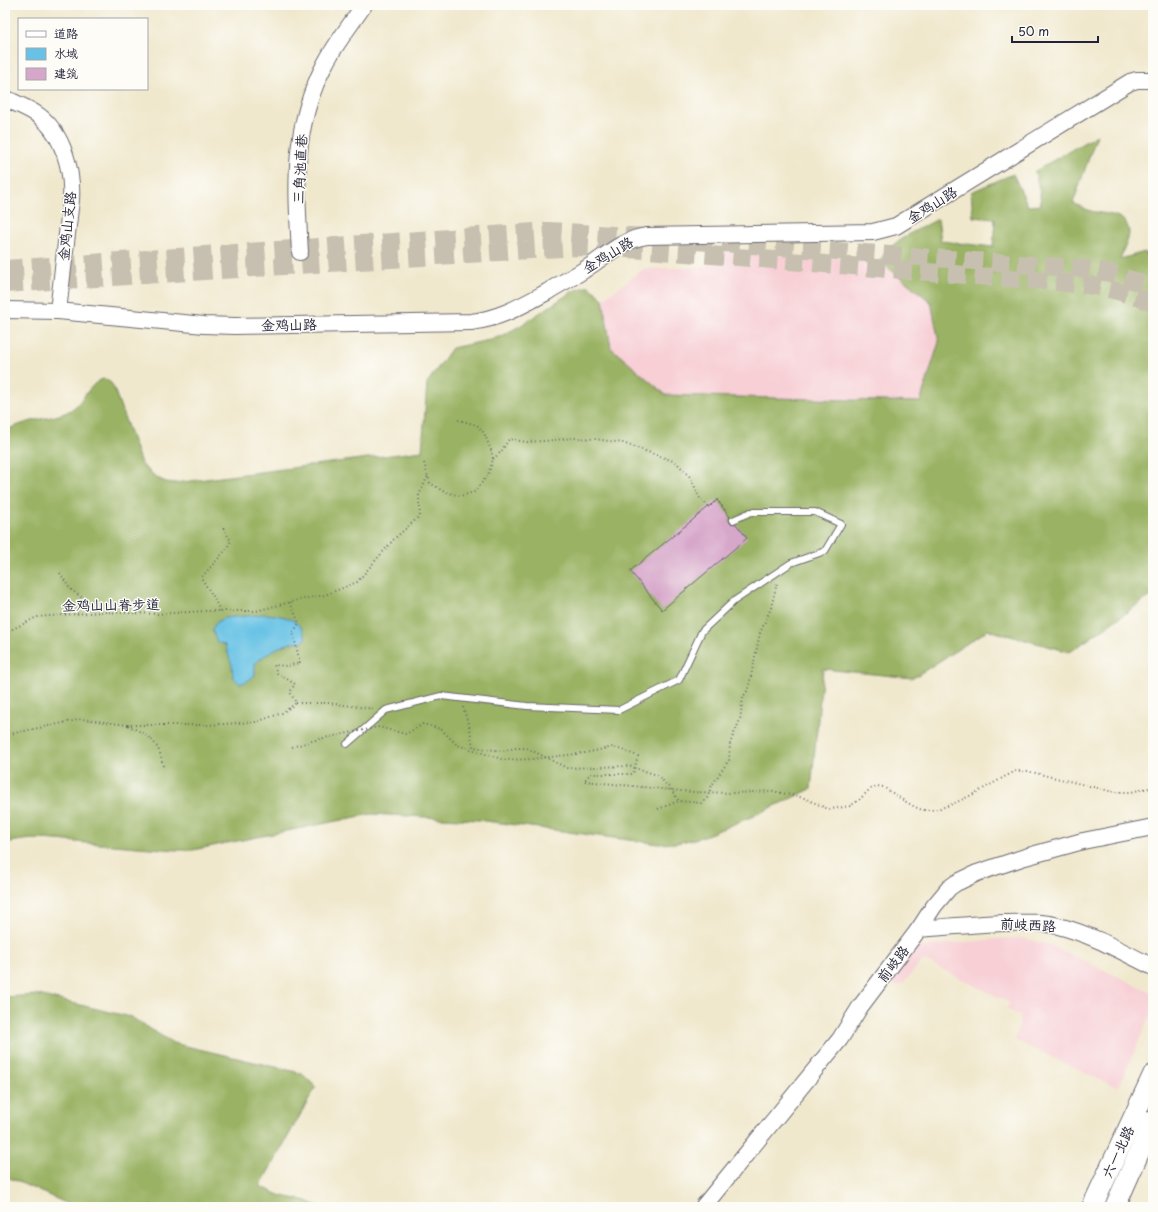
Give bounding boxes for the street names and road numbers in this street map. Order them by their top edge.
street label: 三角池直巷 [287,132,312,204]
street label: 金鸡山路 [902,181,961,228]
street label: 金鸡山支路 [52,190,81,262]
street label: 金鸡山路 [578,231,637,278]
street label: 金鸡山路 [261,314,317,335]
street label: 金鸡山山脊步道 [62,593,160,616]
street label: 前岐西路 [1000,913,1057,936]
street label: 前岐路 [872,941,914,987]
street label: 六一北路 [1096,1122,1139,1182]

